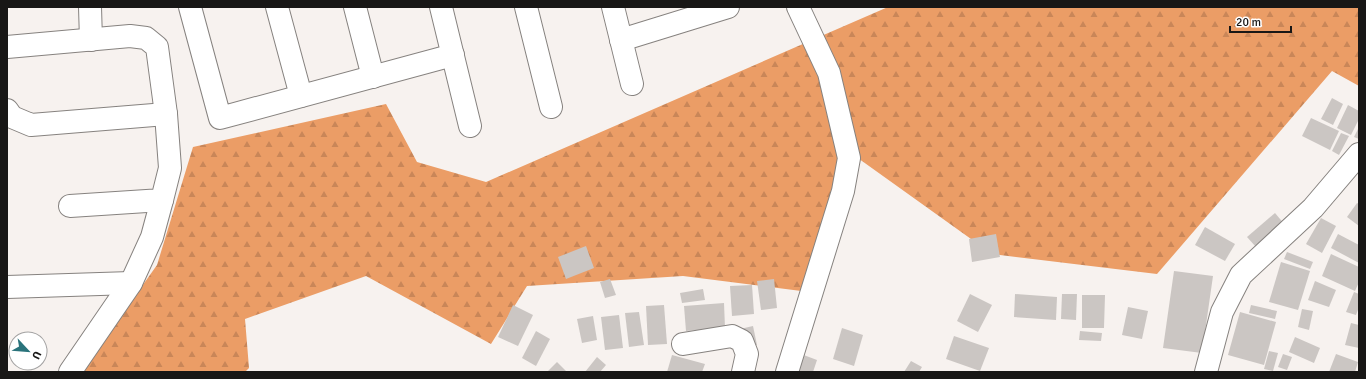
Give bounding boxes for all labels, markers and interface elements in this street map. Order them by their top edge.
scale bar [1230,8,1291,34]
text: 20 m [1236,15,1261,30]
north arrow [8,331,48,371]
text: U [29,349,44,361]

